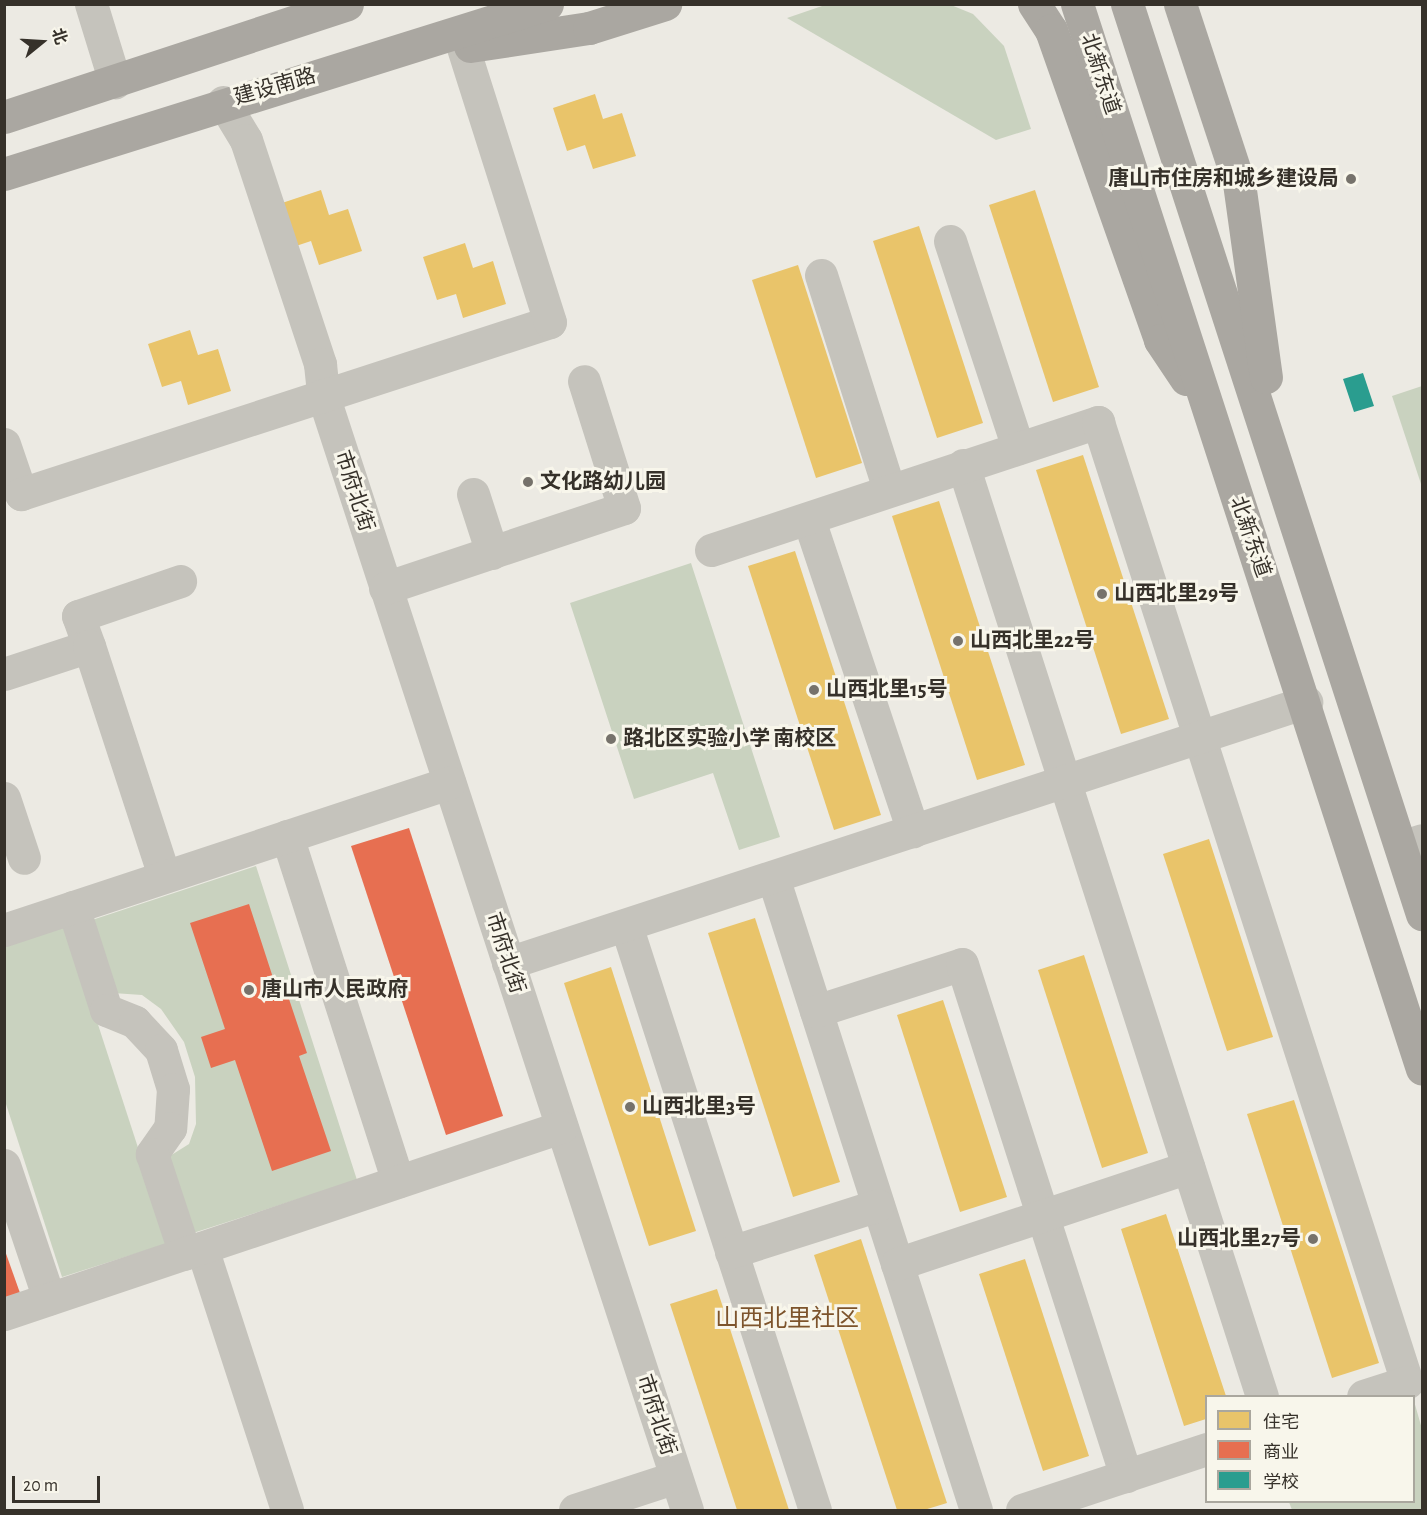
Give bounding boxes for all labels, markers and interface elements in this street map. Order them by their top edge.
north arrow [12,12,72,72]
text: 北 [49,26,69,47]
street label: 北新东道 [1075,30,1125,118]
street label: 建设南路 [231,63,319,111]
place label: 唐山市住房和城乡建设局 [1108,166,1339,192]
marker: 唐山市住房和城乡建设局 [1344,172,1358,186]
street label: 市府北街 [329,447,379,535]
place label: 文化路幼儿园 [540,469,666,495]
marker: 文化路幼儿园 [521,475,535,489]
street label: 北新东道 [1224,493,1276,581]
place label: 山西北里29号 [1114,581,1239,607]
marker: 山西北里29号 [1095,587,1109,601]
place label: 山西北里22号 [970,628,1095,654]
marker: 山西北里22号 [951,634,965,648]
place label: 山西北里15号 [826,677,948,703]
marker: 山西北里15号 [807,683,821,697]
place label: 路北区实验小学 南校区 [623,726,836,752]
marker: 路北区实验小学 南校区 [604,732,618,746]
street label: 市府北街 [480,909,530,997]
place label: 唐山市人民政府 [261,977,408,1003]
marker: 唐山市人民政府 [242,983,256,997]
place label: 山西北里3号 [642,1094,756,1120]
marker: 山西北里3号 [623,1100,637,1114]
place label: 山西北里27号 [1177,1226,1301,1252]
marker: 山西北里27号 [1306,1232,1320,1246]
district label: 山西北里社区 [715,1306,859,1334]
street label: 市府北街 [631,1371,681,1459]
legend [1205,1395,1415,1503]
text: 住宅 [1263,1414,1299,1432]
text: 商业 [1263,1444,1299,1462]
scale bar [15,1464,104,1502]
text: 学校 [1263,1474,1299,1492]
text: 20 m [23,1477,58,1495]

